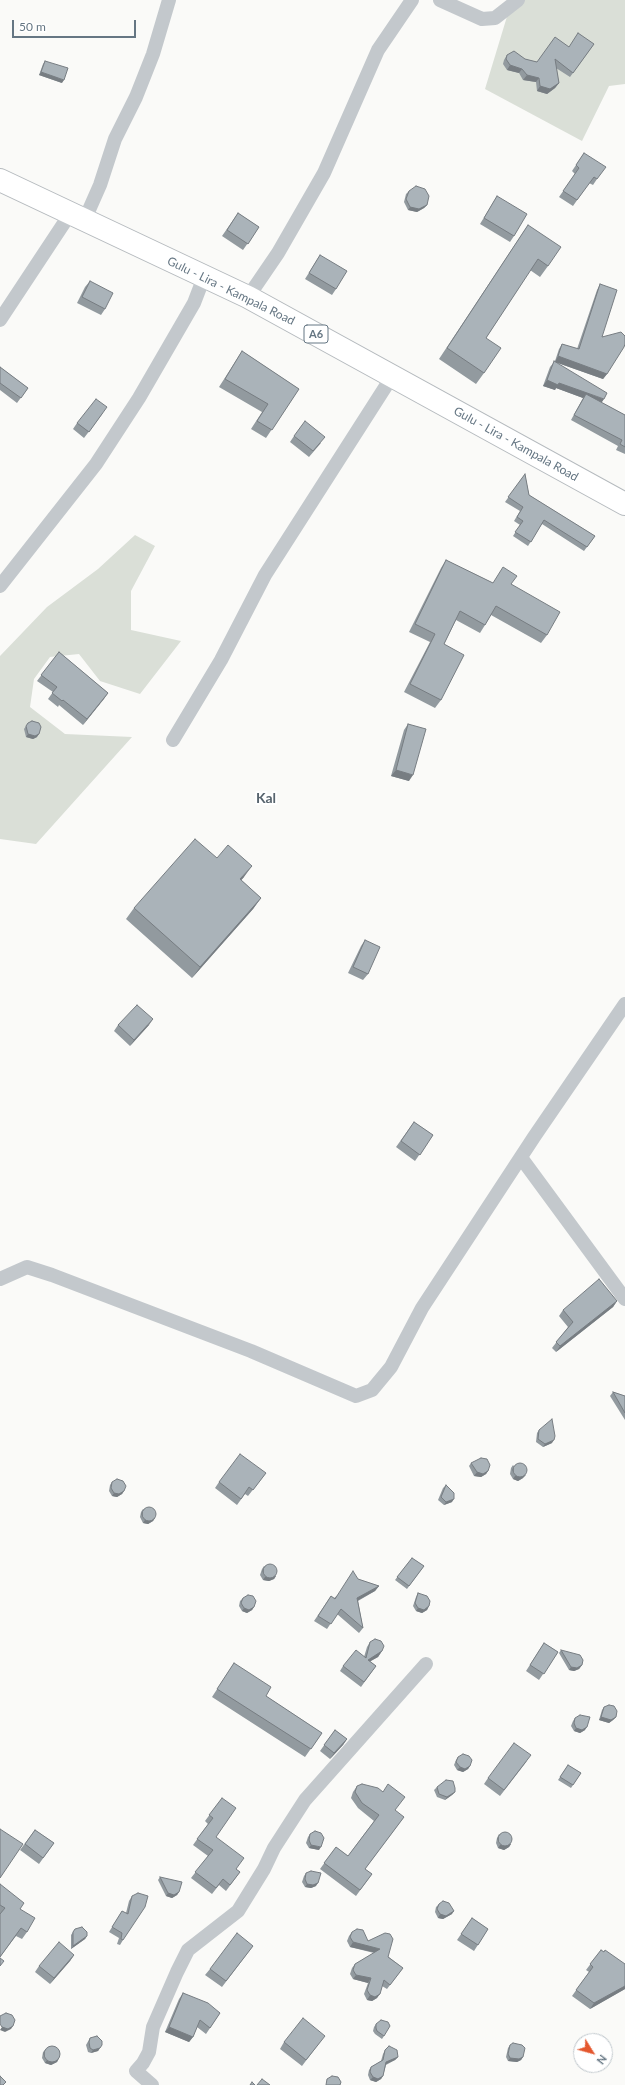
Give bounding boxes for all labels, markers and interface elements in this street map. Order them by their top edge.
scale bar [14,12,138,38]
text: 50 m [19,19,46,34]
street label: Gulu - Lira - Kampala Road [165,254,297,328]
road number: A6 [304,325,328,343]
street label: Gulu - Lira - Kampala Road [451,404,581,484]
district label: Kal [256,790,276,806]
north arrow [573,2033,613,2073]
text: N [594,2053,610,2067]

